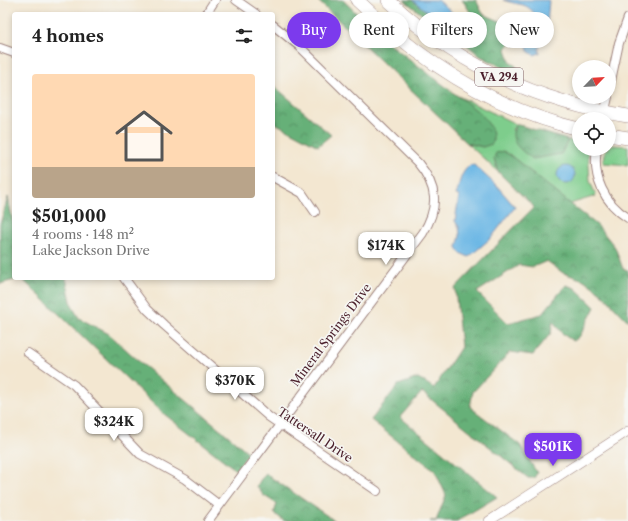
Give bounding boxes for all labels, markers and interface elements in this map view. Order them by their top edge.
chip: Buy [287,12,341,48]
chip: Rent [349,12,409,48]
chip: Filters [417,12,487,48]
chip: New [495,12,554,48]
icon: filters [233,25,255,47]
text: 4 homes [32,26,104,46]
north arrow [572,60,616,104]
map controls [572,60,616,156]
road number: VA 294 [475,68,523,86]
icon: home [108,100,180,172]
button: locate [572,112,616,156]
text: $501,000 [32,206,106,226]
text: 4 rooms · 148 m² [32,226,134,242]
pin: $174K [358,232,414,266]
text: $174K [367,237,405,253]
text: Lake Jackson Drive [32,242,150,258]
street label: Mineral Springs Drive [287,280,374,389]
pin: $370K [207,367,263,401]
text: $370K [215,372,255,388]
street label: Tattersall Drive [275,404,356,465]
pin: $324K [86,408,142,442]
text: $324K [94,413,134,429]
pin: $501K [525,433,581,467]
text: $501K [534,438,572,454]

